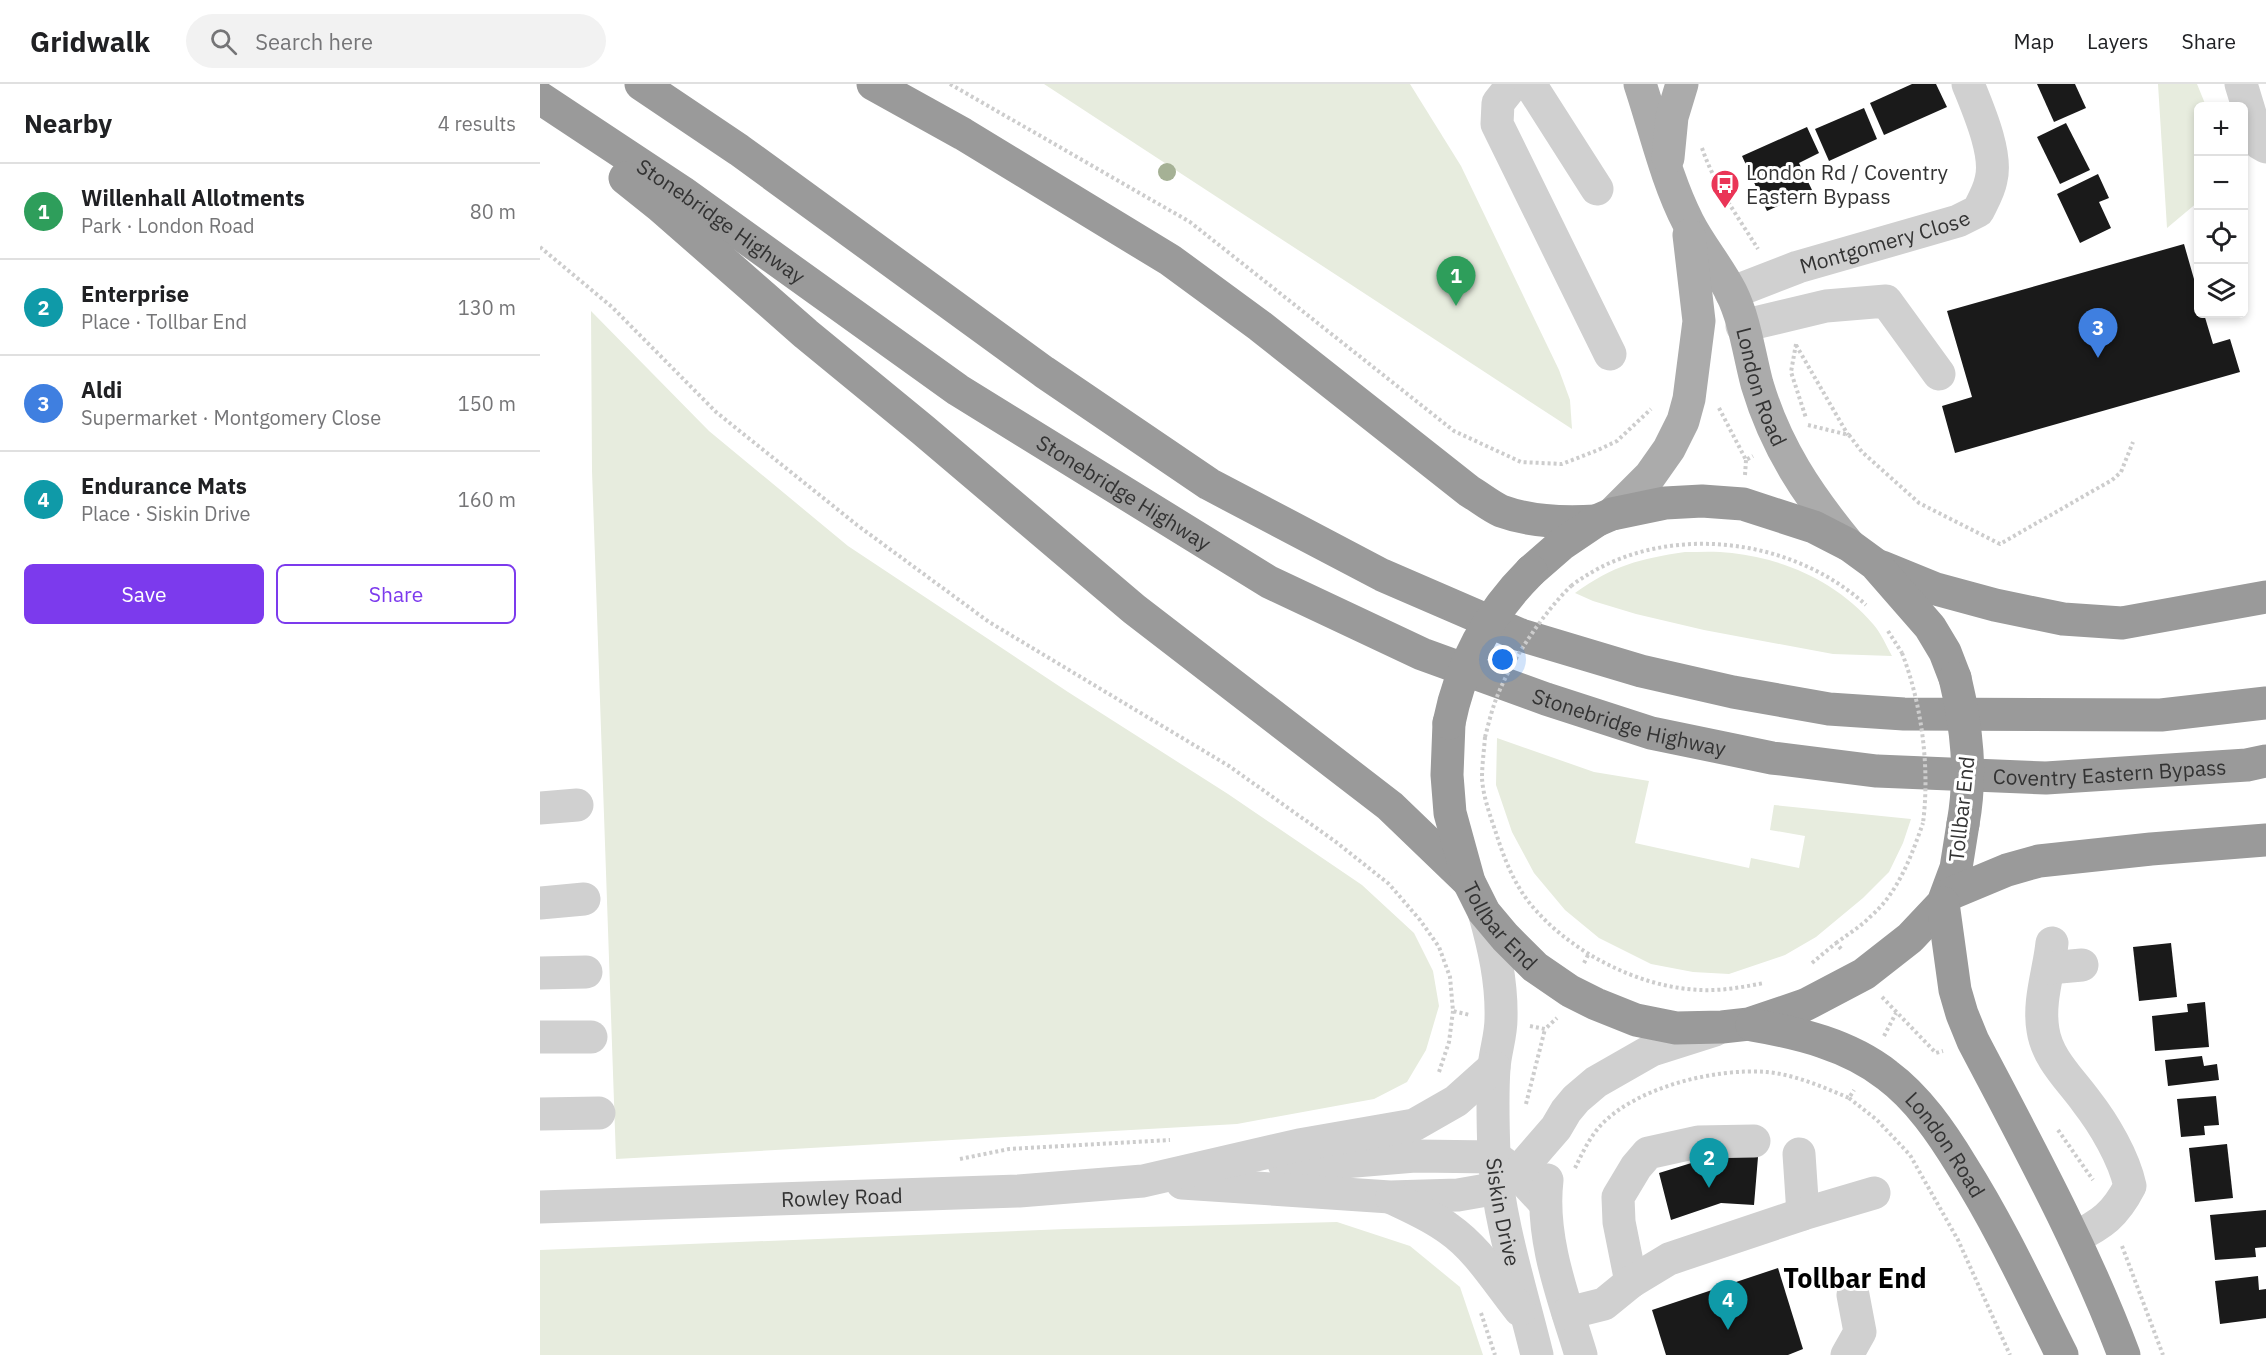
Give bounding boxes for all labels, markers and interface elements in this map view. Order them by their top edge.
search box [186,14,606,68]
text: Gridwalk [30,23,150,60]
icon: search [207,25,240,58]
text: Search here [255,27,373,56]
text: Map [2014,27,2054,55]
text: Layers [2087,27,2149,55]
text: Share [2182,27,2236,55]
map controls [2194,102,2248,318]
button: + [2194,102,2248,156]
text: Nearby [24,106,112,140]
text: 4 results [438,110,516,137]
street label: Stonebridge Highway [631,152,811,290]
button: − [2194,156,2248,210]
place label: London Rd / Coventry Eastern Bypass [1746,158,1949,210]
bus stop icon: London Rd / Coventry Eastern Bypass [1709,168,1741,210]
text: Willenhall Allotments [81,183,305,212]
text: 1 [38,198,50,225]
text: 80 m [470,198,516,225]
street label: Montgomery Close [1796,203,1975,280]
button: locate [2194,210,2248,264]
text: Park · London Road [81,212,255,239]
pin: 1 [1436,256,1476,306]
button: layers [2194,264,2248,318]
text: Enterprise [81,279,189,308]
text: 2 [38,294,50,321]
text: 130 m [458,294,516,321]
text: Place · Tollbar End [81,308,247,335]
pin: 3 [2078,308,2118,358]
street label: London Road [1730,324,1794,451]
text: Aldi [81,375,122,404]
text: 3 [38,390,50,417]
text: 150 m [458,390,516,417]
text: Supermarket · Montgomery Close [81,404,381,431]
street label: Stonebridge Highway [1031,428,1217,557]
text: Endurance Mats [81,471,247,500]
text: 4 [38,486,50,513]
text: 160 m [458,486,516,513]
text: Place · Siskin Drive [81,500,251,527]
button: Save [24,564,264,624]
button: Share [276,564,516,624]
your location [1488,645,1517,674]
street label: Stonebridge Highway [1529,681,1729,762]
street label: Coventry Eastern Bypass [1992,752,2227,792]
street label: Tollbar End [1942,755,1980,863]
street label: Tollbar End [1457,877,1544,976]
street label: London Road [1899,1085,1992,1203]
pin: 2 [1690,1138,1728,1188]
street label: Siskin Drive [1480,1156,1527,1269]
street label: Rowley Road [780,1181,903,1213]
district label: Tollbar End [1783,1260,1927,1295]
pin: 4 [1708,1280,1748,1330]

